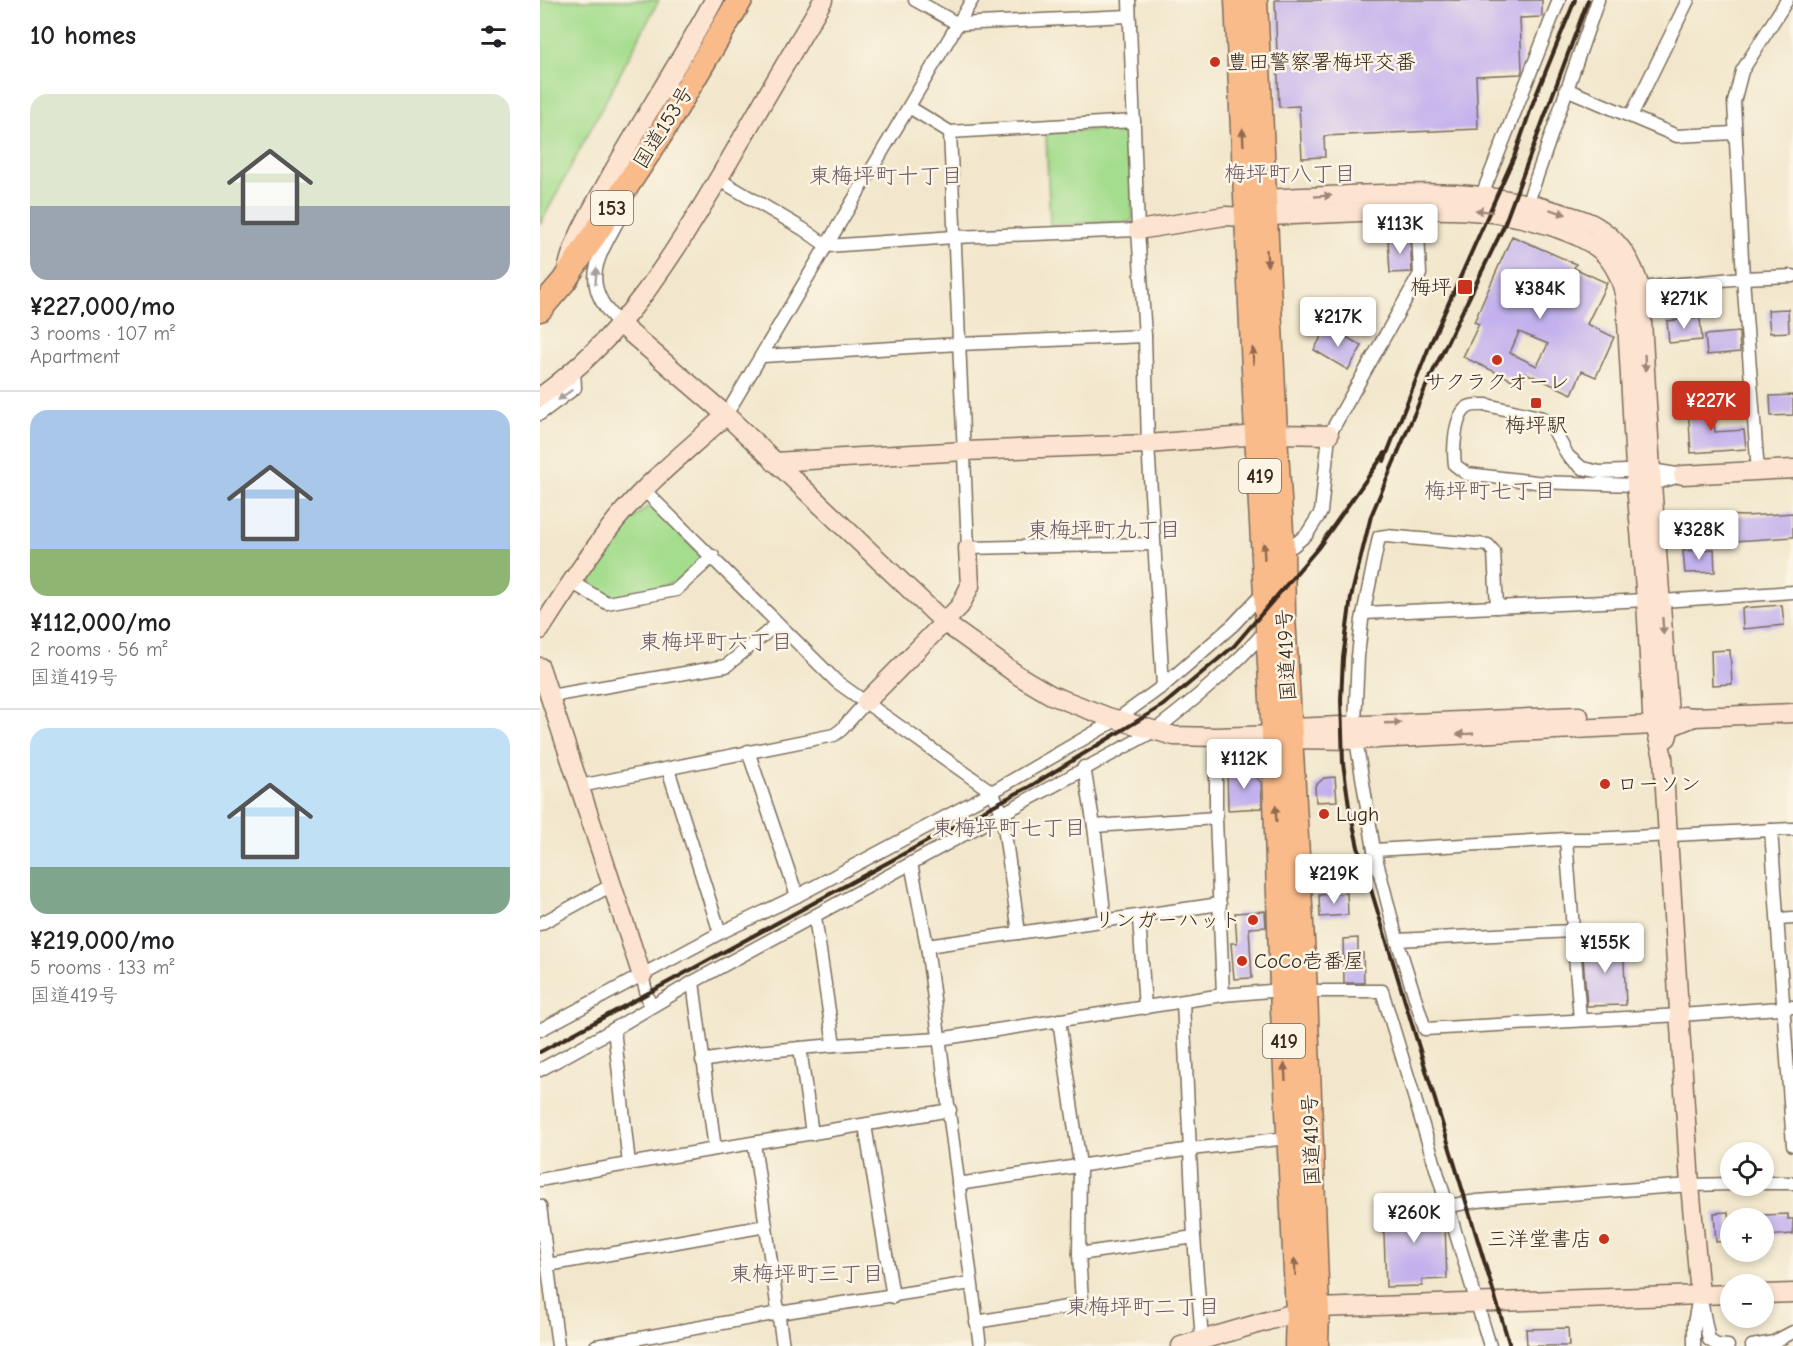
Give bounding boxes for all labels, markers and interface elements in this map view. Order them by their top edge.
icon: filters [477,20,510,53]
text: 10 homes [30,21,136,51]
place label: 豊田警察署梅坪交番 [1227,50,1416,74]
marker: 豊田警察署梅坪交番 [1208,55,1222,69]
street label: 国道153号 [628,81,698,173]
one-way arrow [1239,128,1248,147]
icon: home [216,133,324,241]
district label: 梅坪町八丁目 [1224,161,1356,187]
district label: 東梅坪町十丁目 [809,163,963,189]
road number: 153 [591,191,633,225]
one-way arrow [1313,192,1332,201]
pin: ¥113K [1358,204,1442,255]
one-way arrow [1475,207,1494,216]
one-way arrow [1549,208,1567,217]
text: ¥113K [1377,212,1423,235]
one-way arrow [1263,248,1272,267]
one-way arrow [591,266,601,285]
pin: ¥384K [1498,269,1582,320]
place label: 梅坪 [1410,275,1452,299]
text: ¥384K [1515,277,1565,300]
marker: 梅坪 [1456,278,1474,296]
pin: ¥271K [1642,279,1726,330]
text: ¥271K [1660,287,1708,310]
text: ¥227,000/mo [30,292,175,322]
pin: ¥217K [1296,297,1380,348]
text: ¥217K [1314,305,1362,328]
text: 3 rooms · 107 m² [30,322,175,345]
text: Apartment [30,345,120,368]
one-way arrow [1249,347,1258,366]
marker: サクラクオーレ [1490,353,1504,367]
one-way arrow [1640,354,1649,373]
place label: サクラクオーレ [1425,370,1569,394]
pin: ¥227K [1669,381,1753,432]
one-way arrow [558,389,573,401]
text: ¥227K [1686,389,1736,412]
marker: 梅坪駅 [1529,396,1543,410]
place label: 梅坪駅 [1505,413,1568,437]
icon: home [216,449,324,557]
road number: 419 [1239,459,1281,493]
district label: 梅坪町七丁目 [1424,478,1556,504]
pin: ¥328K [1657,510,1741,561]
district label: 東梅坪町九丁目 [1027,517,1181,543]
text: ¥328K [1673,518,1725,541]
one-way arrow [1259,541,1269,560]
text: ¥112,000/mo [30,608,171,638]
street label: 国道419号 [1272,608,1300,702]
one-way arrow [1659,617,1668,636]
district label: 東梅坪町六丁目 [639,629,793,655]
text: 2 rooms · 56 m² [30,638,168,661]
text: 国道419号 [30,666,118,689]
one-way arrow [1384,718,1403,727]
one-way arrow [1455,729,1474,739]
pin: ¥112K [1202,739,1286,790]
text: ¥112K [1221,747,1267,770]
icon: home [216,767,324,875]
place label: ローソン [1617,772,1701,796]
marker: ローソン [1598,777,1612,791]
place label: Lugh [1336,802,1379,826]
one-way arrow [1272,804,1281,823]
marker: Lugh [1317,807,1331,821]
district label: 東梅坪町七丁目 [932,815,1086,841]
pin: ¥219K [1292,854,1376,905]
text: ¥219K [1309,862,1359,885]
place label: リンガーハット [1094,908,1241,932]
marker: リンガーハット [1246,913,1260,927]
pin: ¥155K [1563,923,1647,974]
text: ¥219,000/mo [30,926,175,956]
text: ¥155K [1580,931,1630,954]
place label: CoCo壱番屋 [1254,949,1365,973]
marker: CoCo壱番屋 [1235,954,1249,968]
text: 5 rooms · 133 m² [30,956,174,979]
text: 国道419号 [30,984,118,1007]
road number: 419 [1263,1024,1305,1058]
one-way arrow [1281,1062,1290,1081]
street label: 国道419号 [1297,1093,1325,1187]
map controls [1720,1142,1774,1328]
button: locate [1720,1142,1774,1196]
pin: ¥260K [1372,1193,1456,1244]
text: ¥260K [1388,1201,1440,1224]
button: + [1720,1208,1774,1262]
place label: 三洋堂書店 [1487,1227,1592,1251]
marker: 三洋堂書店 [1597,1232,1611,1246]
one-way arrow [1291,1257,1300,1276]
district label: 東梅坪町三丁目 [730,1261,884,1287]
button: − [1720,1274,1774,1328]
district label: 東梅坪町二丁目 [1066,1294,1220,1320]

